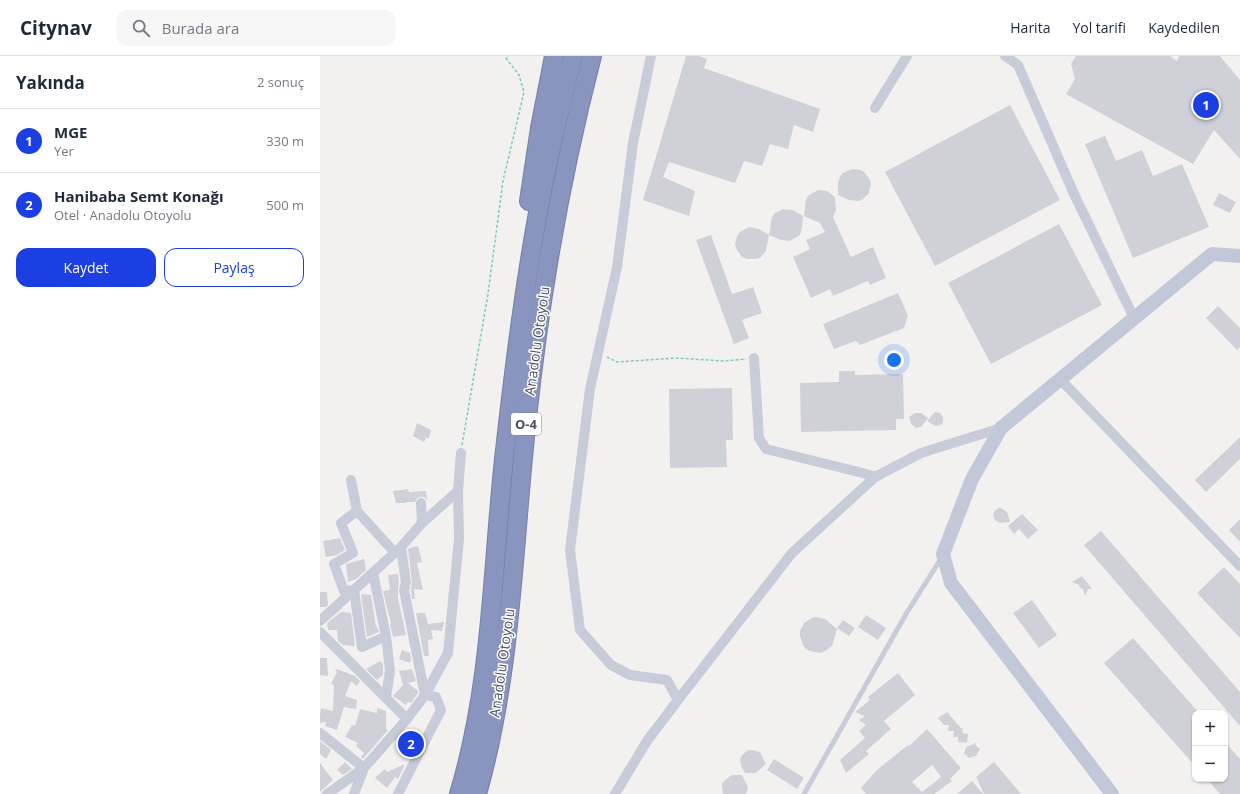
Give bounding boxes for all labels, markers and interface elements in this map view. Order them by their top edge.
search box [116,10,396,46]
text: Citynav [20,15,92,41]
icon: search [130,17,152,39]
text: Burada ara [162,18,239,38]
text: Harita [1010,18,1050,37]
text: Yol tarifi [1072,18,1126,37]
text: Kaydedilen [1148,18,1220,37]
text: Yakında [16,71,85,94]
text: 2 sonuç [257,73,304,91]
pin: 1 [1193,90,1219,120]
text: MGE [54,122,87,142]
text: 1 [25,132,33,150]
text: 330 m [266,132,304,150]
text: Yer [54,142,74,160]
text: Hanibaba Semt Konağı [54,186,223,206]
text: 2 [25,196,33,214]
text: 500 m [266,196,304,214]
text: Otel · Anadolu Otoyolu [54,206,191,224]
button: Kaydet [16,248,156,287]
button: Paylaş [164,248,304,287]
street label: Anadolu Otoyolu [519,285,554,397]
your location [884,350,904,370]
road number: O-4 [511,413,541,435]
street label: Anadolu Otoyolu [484,607,519,719]
map controls [1192,710,1228,782]
button: + [1192,710,1228,746]
pin: 2 [398,729,424,759]
button: − [1192,746,1228,782]

